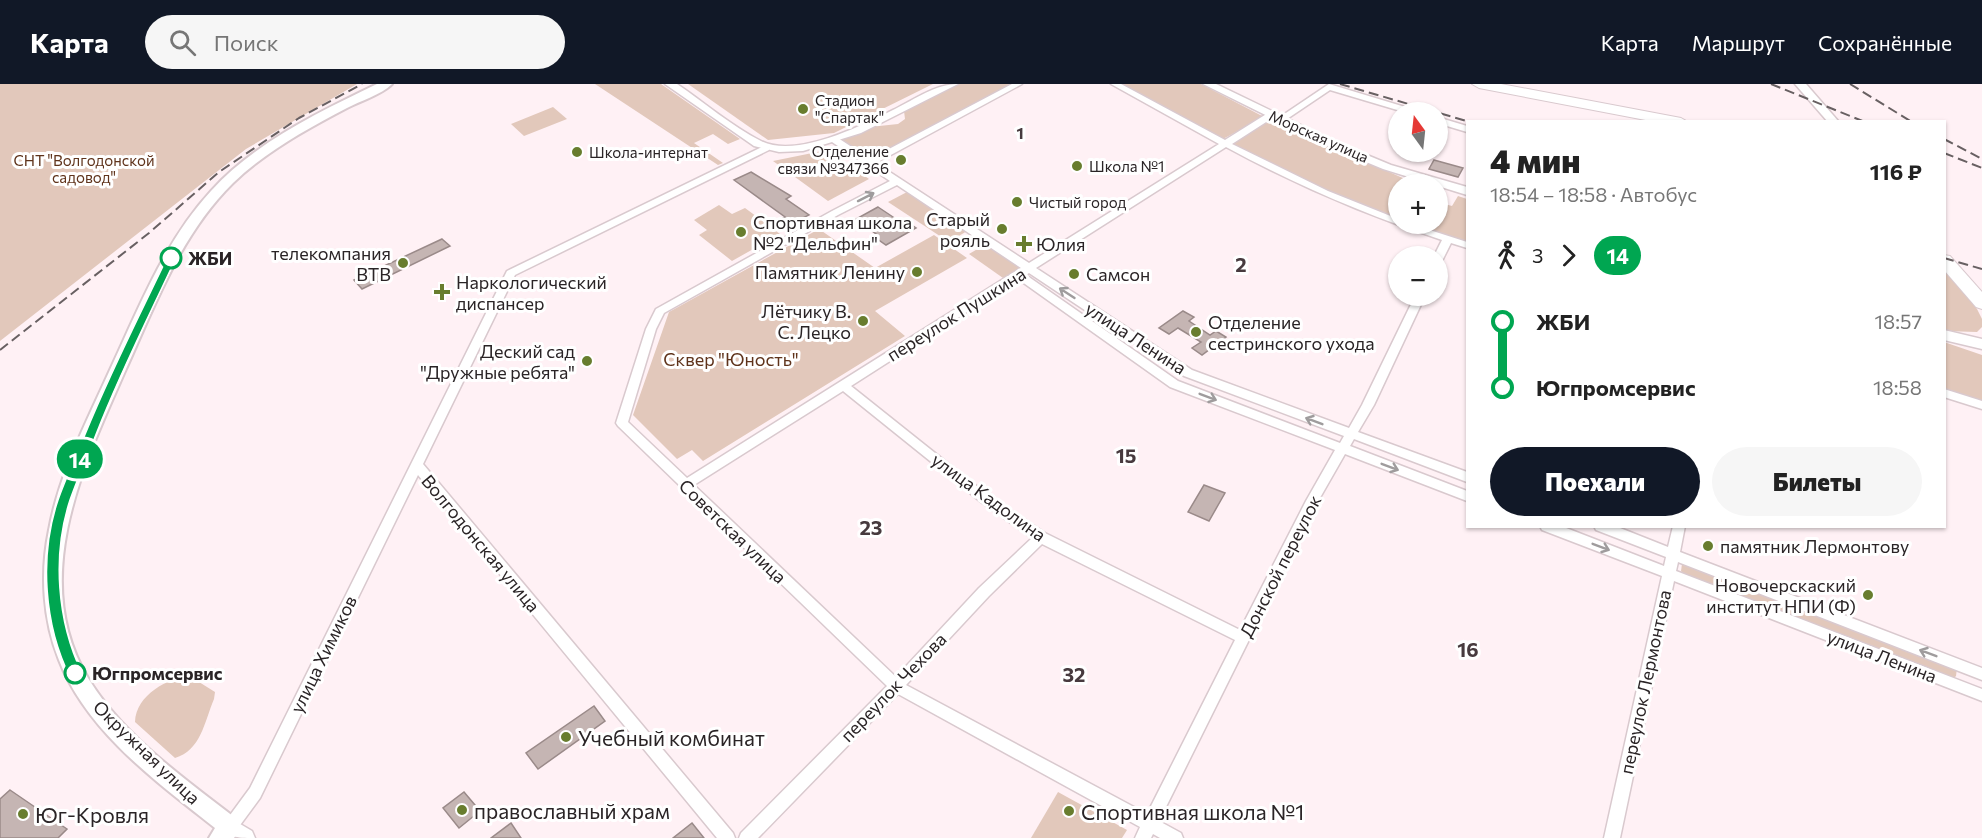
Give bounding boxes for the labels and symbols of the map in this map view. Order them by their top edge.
place label: Стадион "Спартак" [815,91,884,126]
marker: Стадион "Спартак" [796,102,810,116]
north arrow [1388,102,1448,162]
street label: Морская улица [1266,106,1372,166]
district label: 1 [1016,123,1024,142]
place label: Отделение связи №347366 [777,142,889,177]
place label: Школа-интернат [589,143,708,161]
marker: Школа-интернат [570,145,584,159]
park label: СНТ "Волгодонской садовод" [13,151,155,186]
marker: Отделение связи №347366 [894,153,908,167]
place label: Школа №1 [1089,157,1165,175]
marker: Школа №1 [1070,159,1084,173]
one-way arrow [857,191,874,203]
place label: Чистый город [1029,193,1127,211]
marker: Чистый город [1010,195,1024,209]
place label: Старый рояль [926,208,990,251]
place label: Спортивная школа №2 "Дельфин" [753,211,912,254]
marker: Старый рояль [995,222,1009,236]
marker: Спортивная школа №2 "Дельфин" [734,225,748,239]
place label: Юлия [1036,233,1085,255]
marker: Юлия [1017,237,1031,251]
place label: телекомпания ВТВ [271,242,391,285]
marker: ЖБИ [160,247,182,269]
place label: ЖБИ [188,247,232,269]
district label: 2 [1235,252,1247,276]
marker: телекомпания ВТВ [396,256,410,270]
place label: Памятник Ленину [755,261,905,283]
street label: переулок Пушкина [882,262,1030,366]
place label: Самсон [1086,263,1150,285]
marker: Памятник Ленину [910,265,924,279]
marker: Самсон [1067,267,1081,281]
place label: Наркологический диспансер [456,271,607,314]
marker: Наркологический диспансер [433,283,451,301]
one-way arrow [1059,287,1076,300]
street label: улица Ленина [1081,297,1191,379]
place label: Лётчику В. С. Лецко [761,300,851,343]
place label: Отделение сестринского ухода [1208,311,1375,354]
marker: Лётчику В. С. Лецко [856,314,870,328]
marker: Отделение сестринского ухода [1189,325,1203,339]
place label: Деский сад "Дружные ребята" [420,340,575,383]
park label: Сквер "Юность" [663,348,799,370]
marker: Деский сад "Дружные ребята" [580,354,594,368]
one-way arrow [1198,393,1217,404]
one-way arrow [1305,414,1324,425]
line badge: 14 [53,440,107,478]
district label: 15 [1116,443,1136,467]
street label: улица Кадолина [928,448,1050,546]
one-way arrow [1380,462,1399,473]
street label: Волгодонская улица [417,470,545,616]
street label: Советская улица [675,474,791,588]
street label: Донской переулок [1235,491,1326,641]
district label: 23 [859,515,883,539]
place label: памятник Лермонтову [1720,535,1909,557]
marker: памятник Лермонтову [1701,539,1715,553]
one-way arrow [1591,543,1610,554]
place label: Новочерскаский институт НПИ (Ф) [1706,574,1856,617]
street label: переулок Лермонтова [1615,588,1675,776]
marker: Новочерскаский институт НПИ (Ф) [1861,588,1875,602]
street label: улица Химиков [285,592,361,716]
street label: улица Ленина [1824,625,1940,687]
street label: переулок Чехова [835,628,951,746]
district label: 16 [1457,637,1479,661]
one-way arrow [1919,647,1937,658]
marker: Югпромсервис [64,662,86,684]
place label: Югпромсервис [92,662,223,684]
district label: 32 [1063,662,1085,686]
street label: Окружная улица [89,695,205,809]
place label: Учебный комбинат [578,725,765,750]
marker: Учебный комбинат [559,730,573,744]
place label: православный храм [474,798,670,823]
place label: Спортивная школа №1 [1081,799,1304,824]
place label: Юг-Кровля [35,802,149,827]
marker: православный храм [455,803,469,817]
marker: Спортивная школа №1 [1062,804,1076,818]
marker: Юг-Кровля [16,807,30,821]

